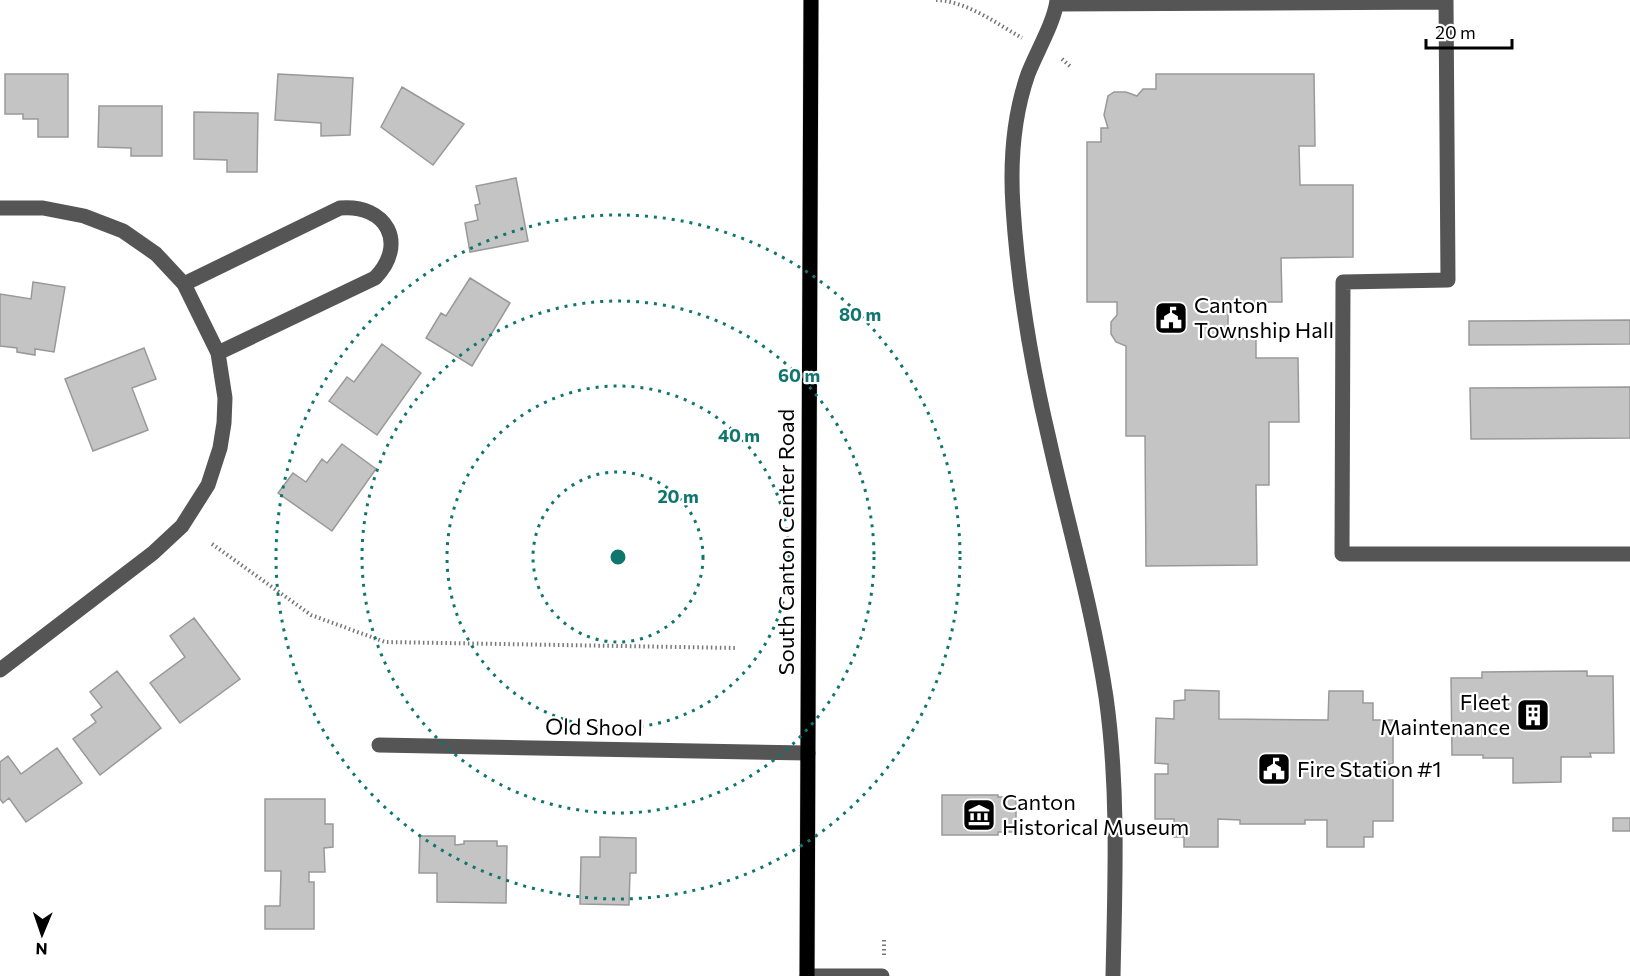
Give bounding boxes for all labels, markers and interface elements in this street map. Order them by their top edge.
scale bar [1426,12,1512,50]
text: 20 m [1435,21,1476,43]
place label: Canton Township Hall [1194,291,1334,343]
public building icon: Canton Township Hall [1153,300,1189,336]
text: 80 m [839,303,881,325]
text: 60 m [778,364,820,386]
street label: South Canton Center Road [772,409,799,675]
text: 40 m [718,424,760,446]
text: 20 m [657,485,699,507]
centre of rings [608,547,628,567]
place label: Fleet Maintenance [1380,688,1510,740]
building icon: Fleet Maintenance [1515,697,1551,733]
street label: Old Shool [545,712,643,741]
public building icon: Fire Station #1 [1256,751,1292,787]
place label: Fire Station #1 [1297,755,1442,782]
place label: Canton Historical Museum [1002,788,1189,840]
museum icon: Canton Historical Museum [961,797,997,833]
north arrow [12,904,72,964]
text: N [35,940,48,959]

